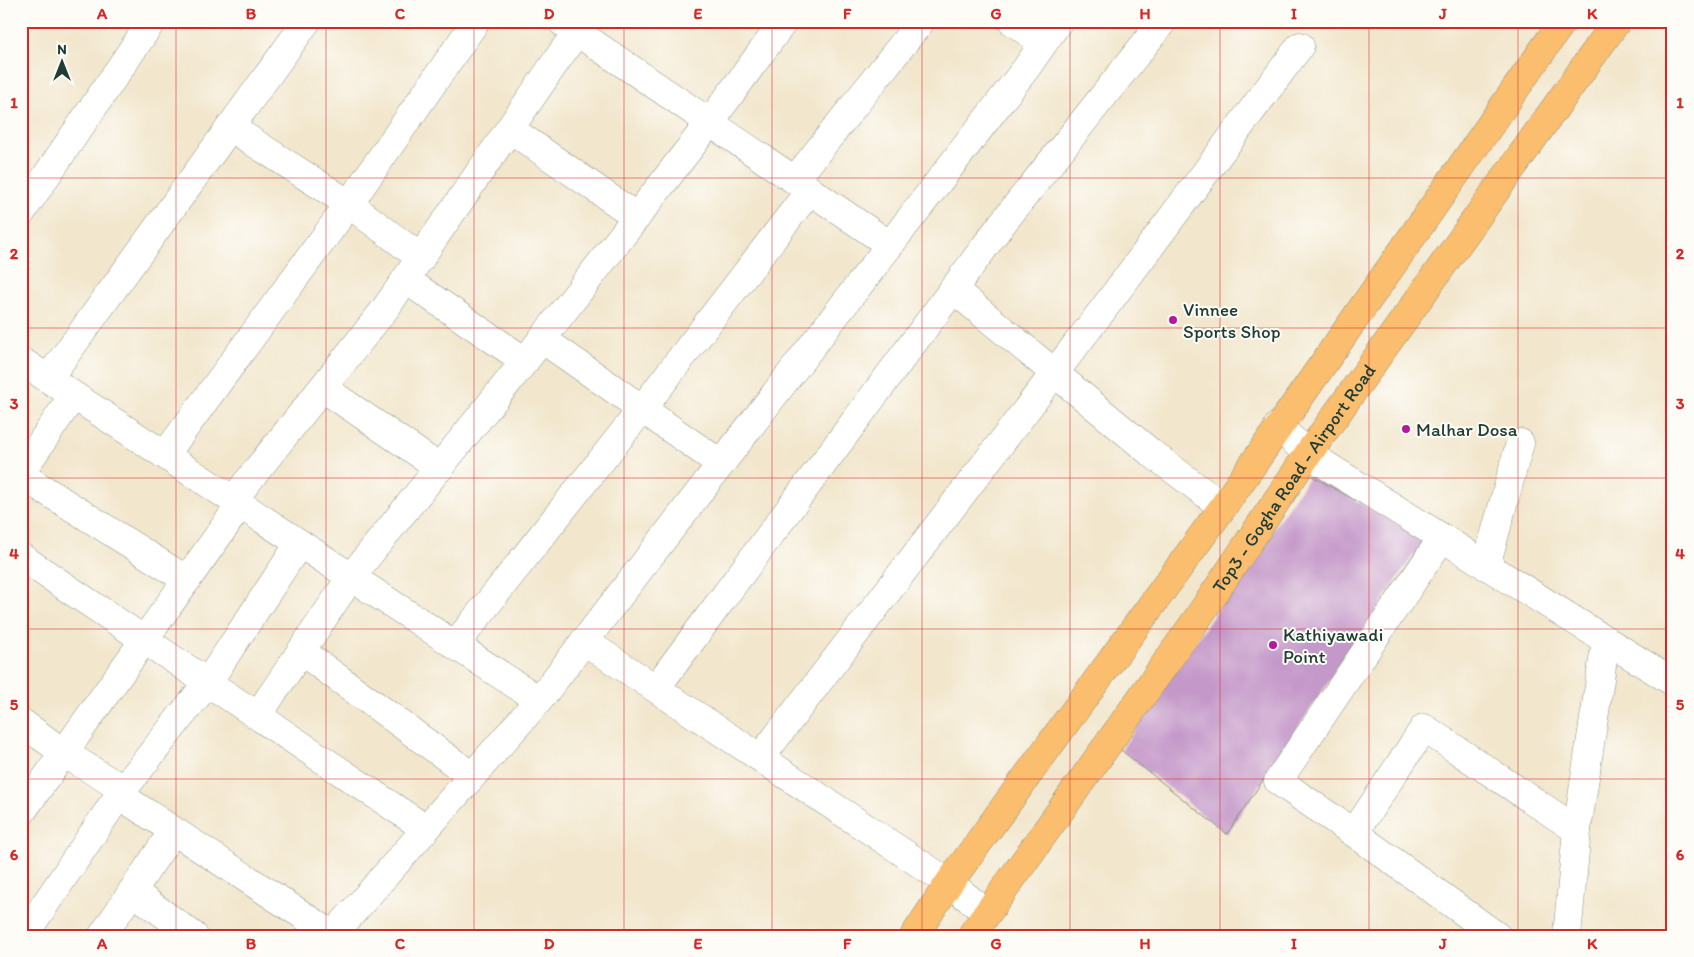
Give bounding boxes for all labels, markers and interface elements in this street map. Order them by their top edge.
text: A [96,4,108,23]
text: B [246,4,257,23]
text: C [395,4,406,23]
text: D [544,4,555,23]
text: E [694,4,703,23]
text: F [843,4,852,23]
text: G [990,4,1002,23]
text: H [1139,4,1151,23]
text: I [1291,4,1297,23]
text: J [1438,4,1447,23]
text: K [1587,4,1598,23]
north arrow [38,38,88,88]
text: N [57,41,67,58]
text: 1 [10,93,18,112]
text: 1 [1676,93,1684,112]
text: 2 [10,244,19,263]
text: 2 [1676,244,1685,263]
place label: Vinnee Sports Shop [1183,298,1281,343]
marker: Vinnee Sports Shop [1167,314,1179,326]
street label: Top3 - Gogha Road - Airport Road [1207,360,1380,597]
text: 3 [10,394,19,413]
text: 3 [1676,394,1685,413]
place label: Malhar Dosa [1416,418,1518,441]
marker: Malhar Dosa [1400,423,1412,435]
text: 4 [9,544,19,563]
text: 4 [1675,544,1685,563]
place label: Kathiyawadi Point [1283,623,1383,668]
marker: Kathiyawadi Point [1267,639,1279,651]
text: 5 [10,695,19,714]
text: 5 [1676,695,1685,714]
text: 6 [10,845,19,864]
text: 6 [1676,845,1685,864]
text: A [96,934,108,953]
text: B [246,934,257,953]
text: C [395,934,406,953]
text: D [544,934,555,953]
text: E [694,934,703,953]
text: F [843,934,852,953]
text: G [990,934,1002,953]
text: H [1139,934,1151,953]
text: I [1291,934,1297,953]
text: J [1438,934,1447,953]
text: K [1587,934,1598,953]

